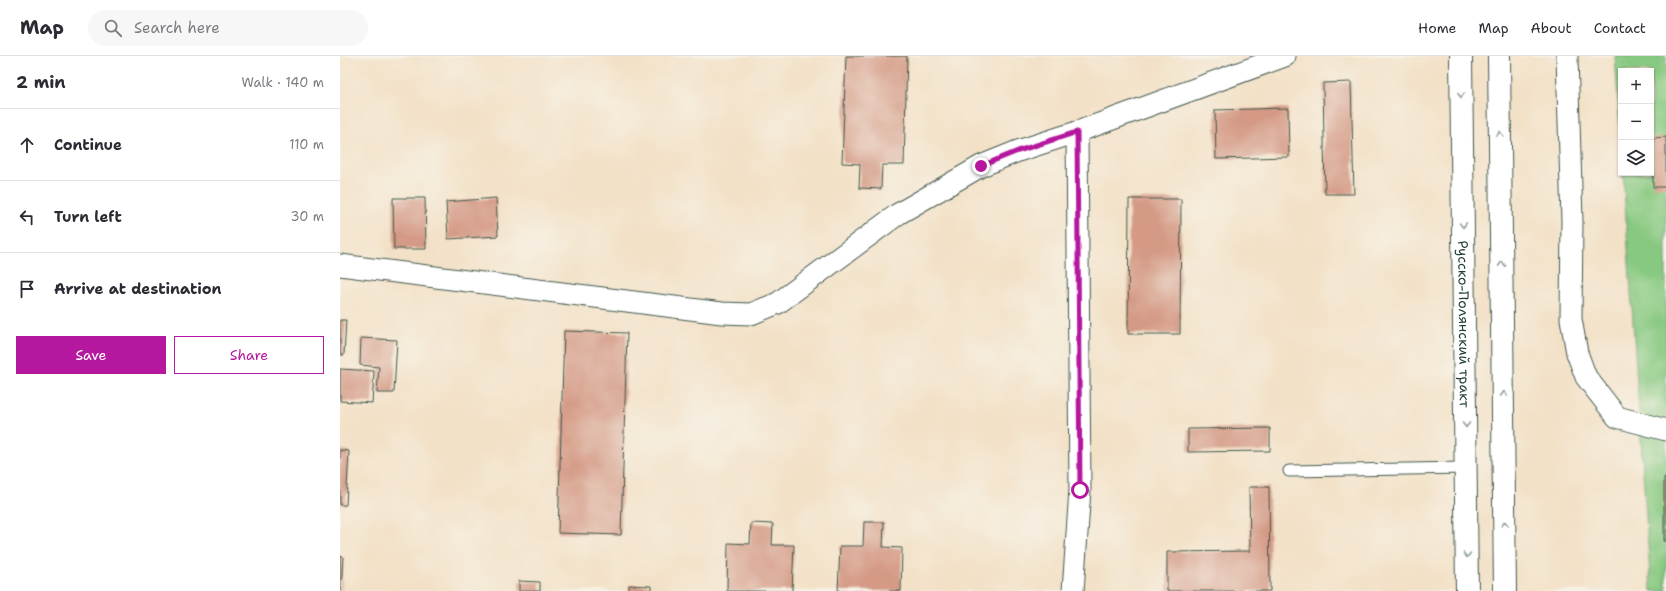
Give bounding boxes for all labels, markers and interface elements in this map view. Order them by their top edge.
search box [88,10,368,46]
text: Map [20,15,64,40]
icon: search [102,17,124,39]
text: Search here [134,18,220,38]
text: Home [1418,19,1457,37]
text: Map [1479,19,1509,37]
text: About [1531,19,1572,37]
text: Contact [1594,19,1646,37]
map controls [1618,68,1654,176]
button: + [1618,68,1654,104]
text: 2 min [16,71,66,93]
text: Walk · 140 m [241,74,324,91]
one-way arrow [1457,92,1465,98]
button: − [1618,104,1654,140]
one-way arrow [1496,131,1504,137]
icon: ahead [16,134,38,156]
text: Continue [54,135,122,155]
text: 110 m [289,136,324,153]
button: layers [1618,140,1654,176]
route end [972,157,990,175]
icon: left [16,206,38,228]
text: Turn left [54,207,122,227]
text: 30 m [290,208,324,225]
one-way arrow [1459,222,1467,228]
street label: Русско-Полянский тракт [1454,240,1474,409]
one-way arrow [1498,261,1506,267]
icon: arrive [16,278,38,300]
text: Arrive at destination [54,279,222,299]
button: Save [16,336,166,374]
button: Share [174,336,324,374]
one-way arrow [1500,391,1508,397]
one-way arrow [1462,422,1470,428]
route start [1071,481,1089,499]
one-way arrow [1501,521,1509,527]
one-way arrow [1463,552,1471,558]

